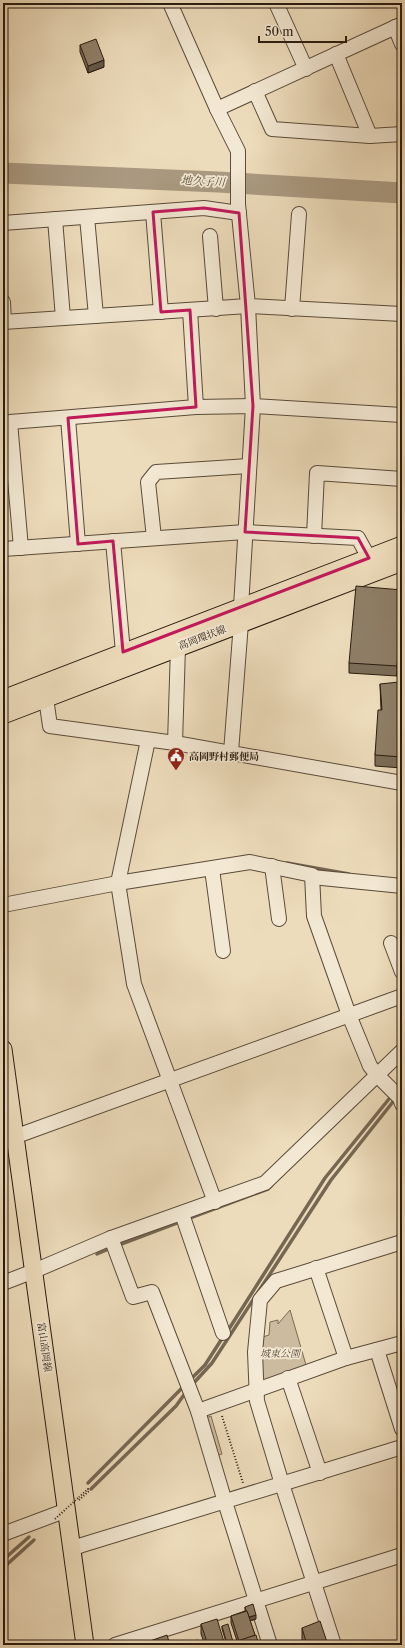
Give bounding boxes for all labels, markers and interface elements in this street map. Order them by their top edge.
scale bar [259,18,346,44]
text: 50 m [265,24,294,39]
water label: 地久子川 [181,173,226,189]
street label: 高岡環状線 [177,622,228,652]
public building icon: 高岡野村郵便局 [166,746,186,771]
place label: 高岡野村郵便局 [189,750,259,763]
street label: 富山高岡線 [35,1321,54,1373]
park label: 城東公園 [260,1347,302,1360]

